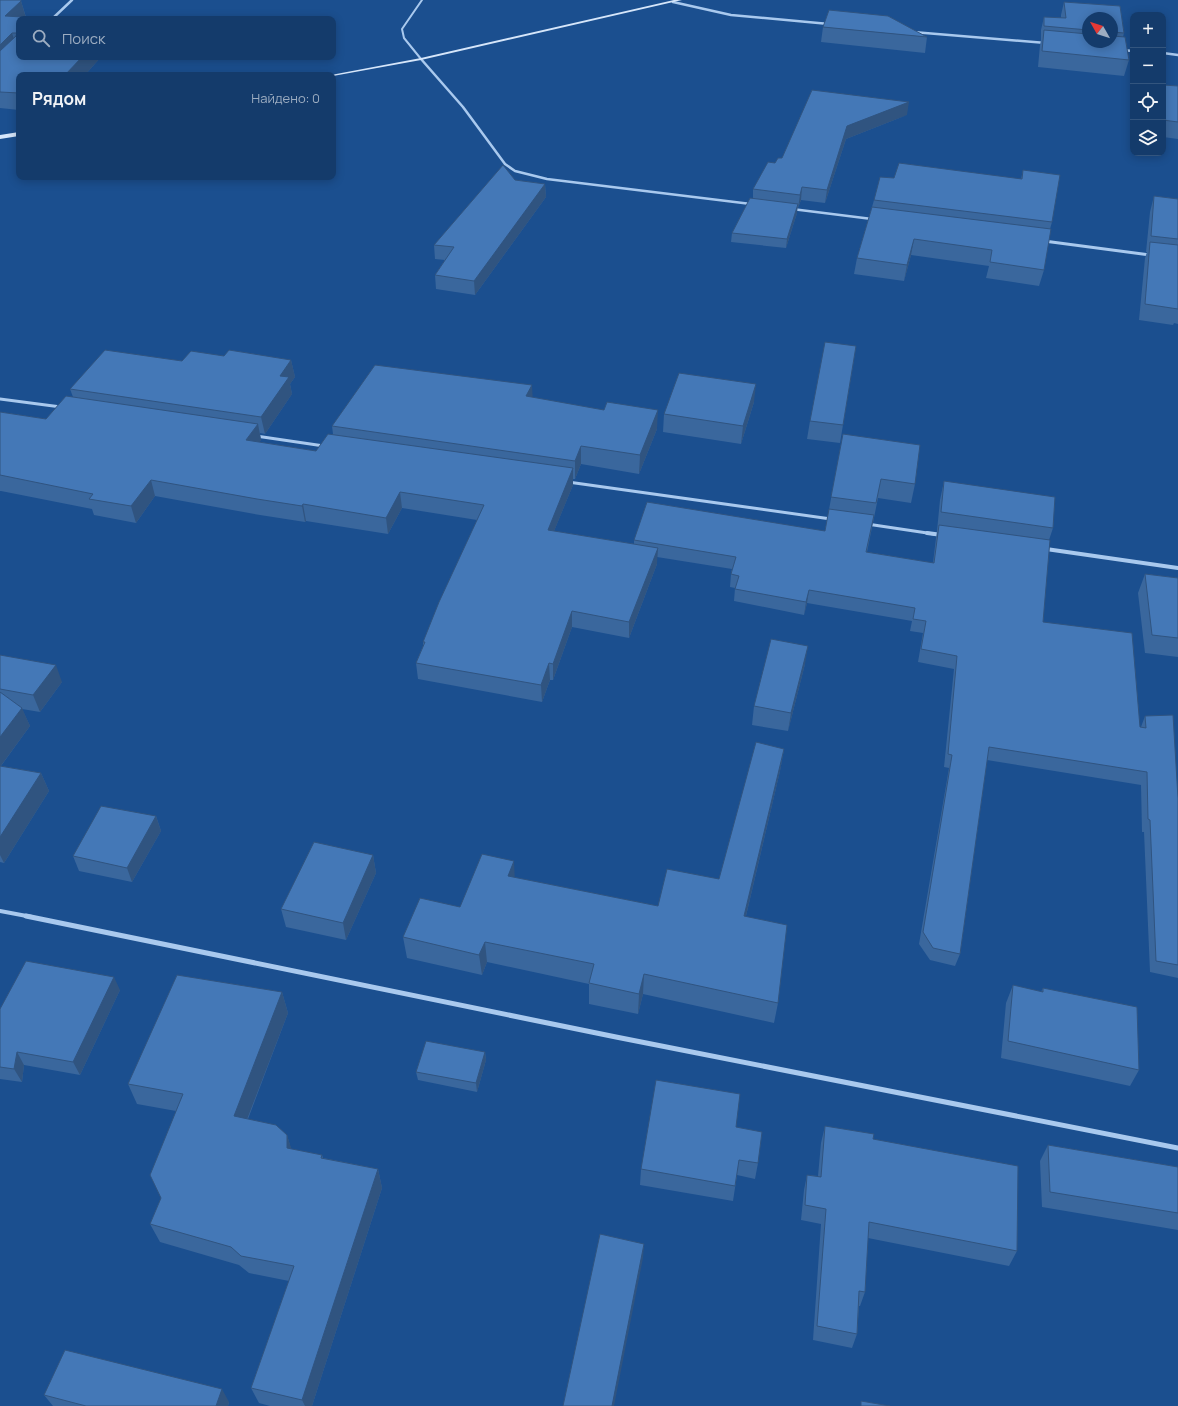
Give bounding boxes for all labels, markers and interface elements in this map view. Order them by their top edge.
north arrow [1082,12,1118,48]
map controls [1130,12,1166,156]
button: + [1130,12,1166,48]
search box [16,16,336,60]
icon: search [30,27,52,49]
text: Поиск [62,28,106,49]
button: − [1130,48,1166,84]
button: locate [1130,84,1166,120]
text: Рядом [32,87,86,110]
text: Найдено: 0 [251,89,320,107]
button: layers [1130,120,1166,156]

